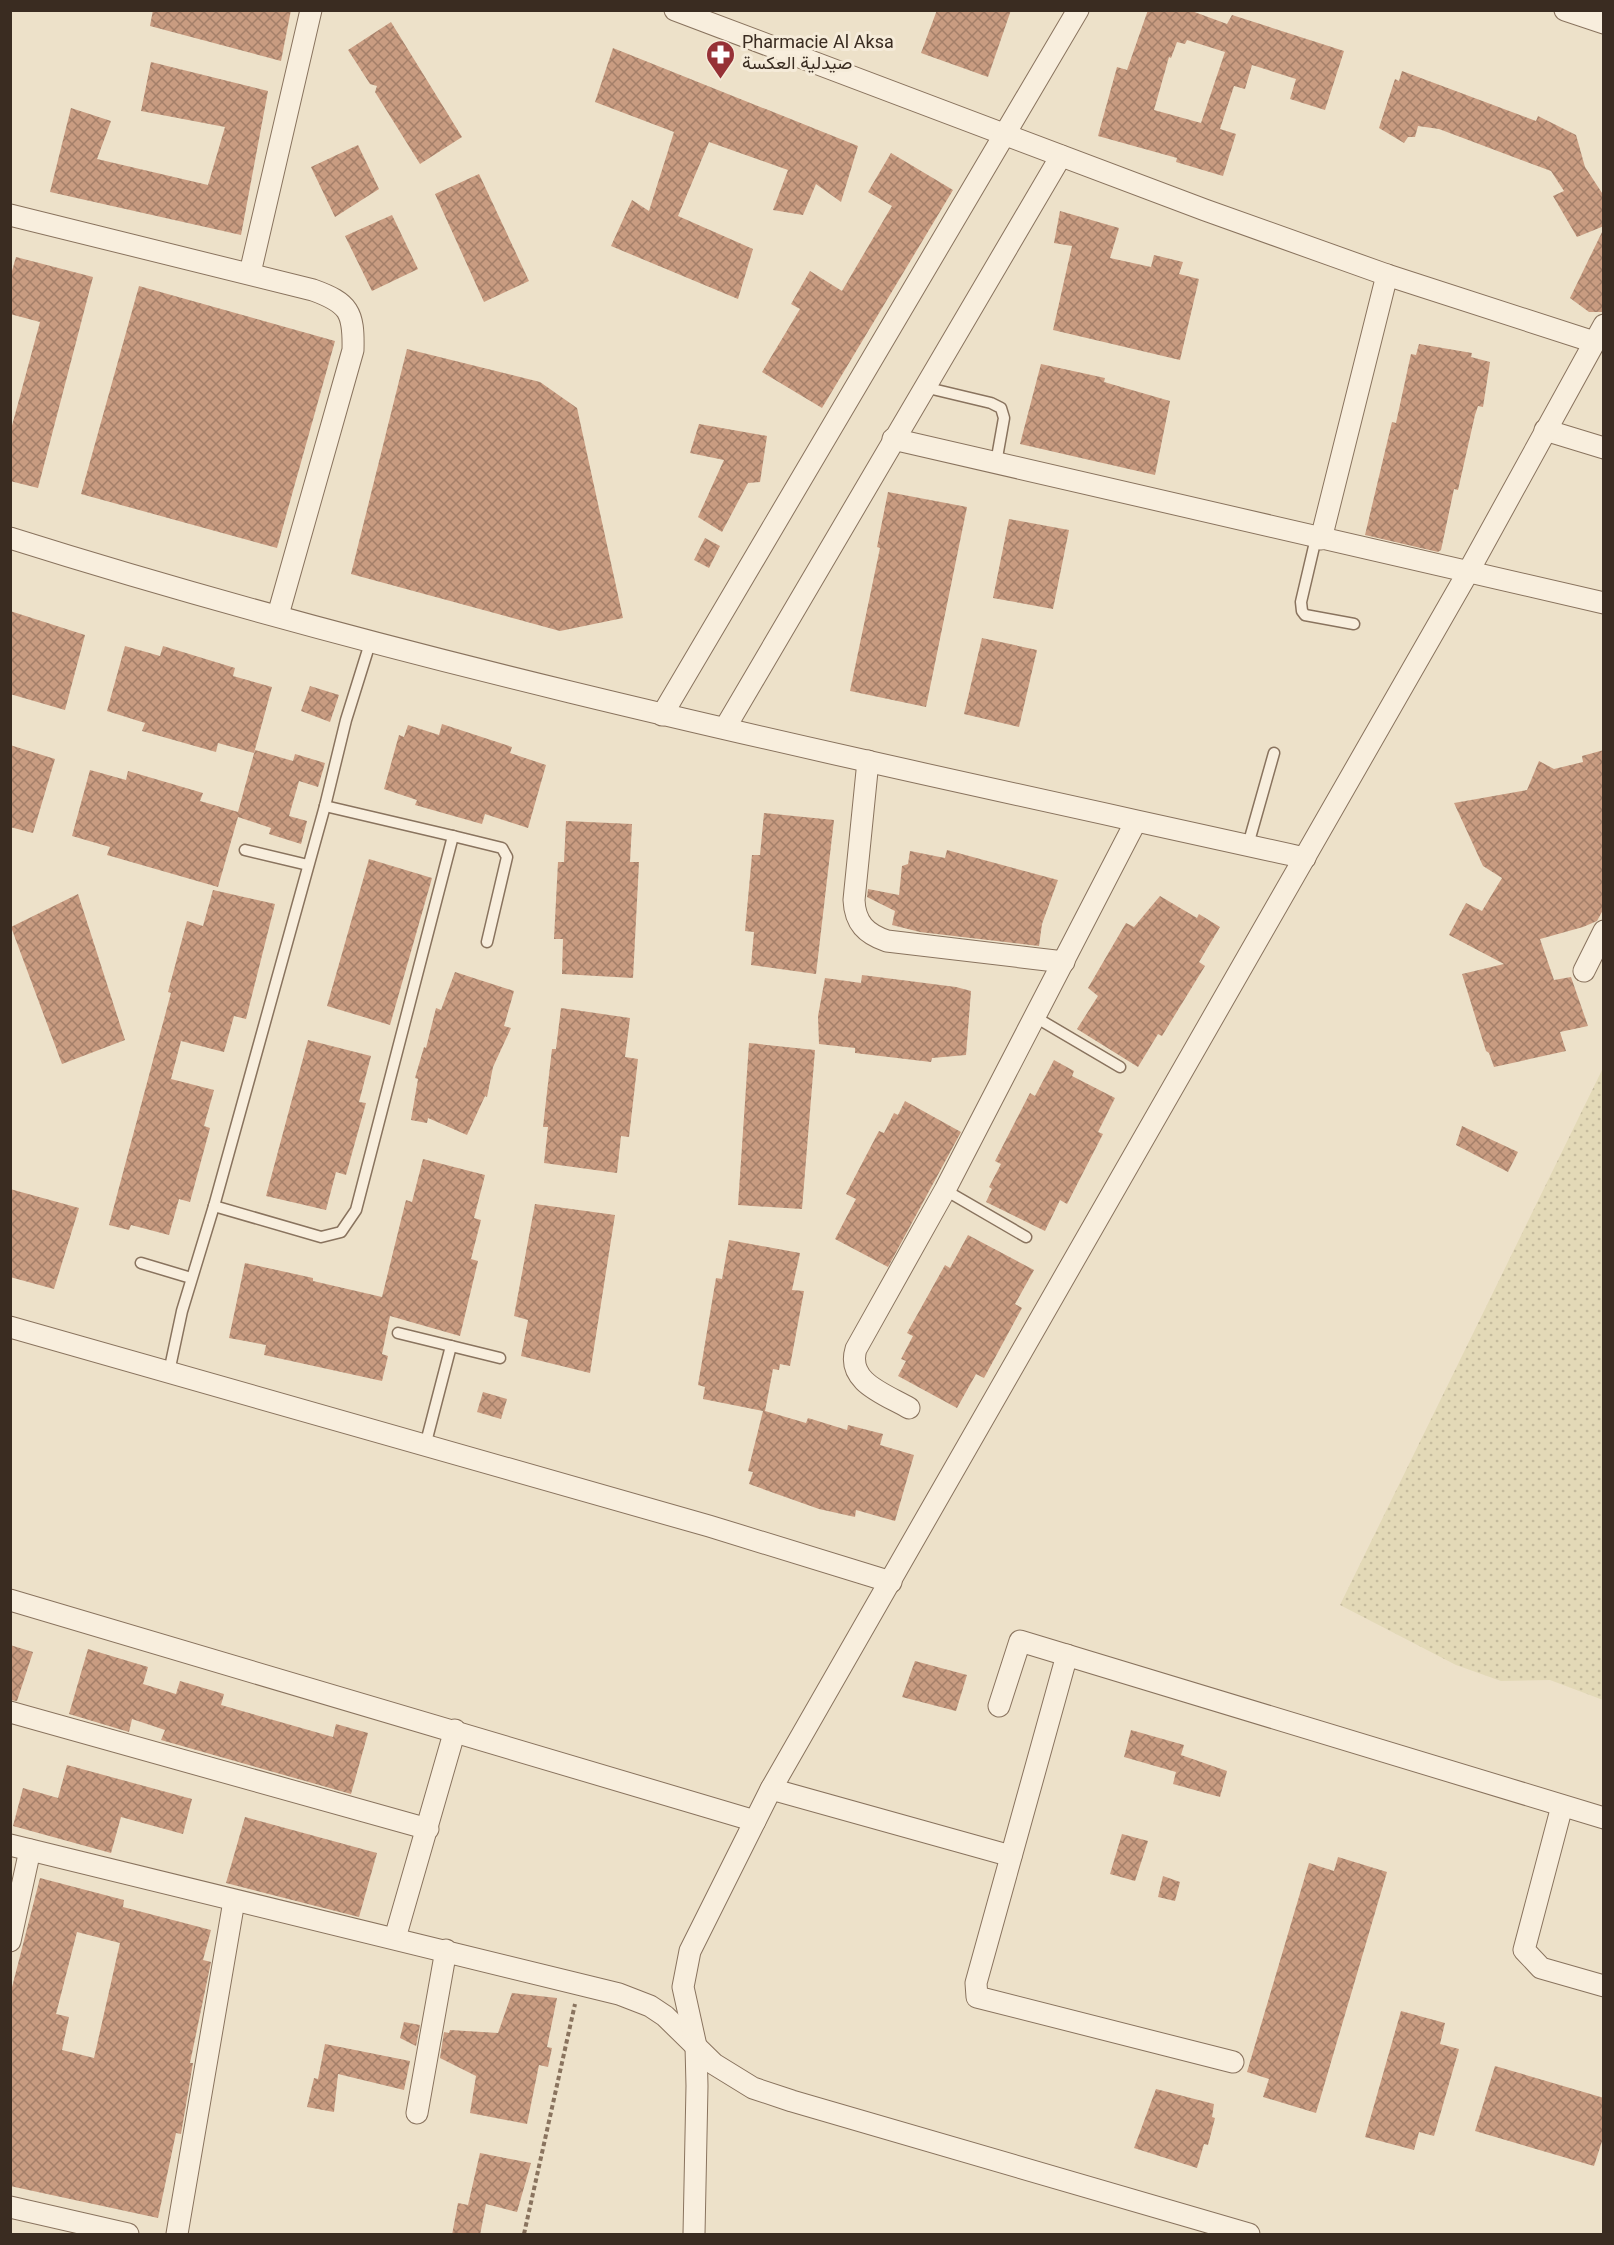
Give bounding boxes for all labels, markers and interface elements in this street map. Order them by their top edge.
place label: Pharmacie Al Aksa صيدلية العكسة [742,30,894,79]
pharmacy icon: Pharmacie Al Aksa صيدلية العكسة [705,38,737,80]

